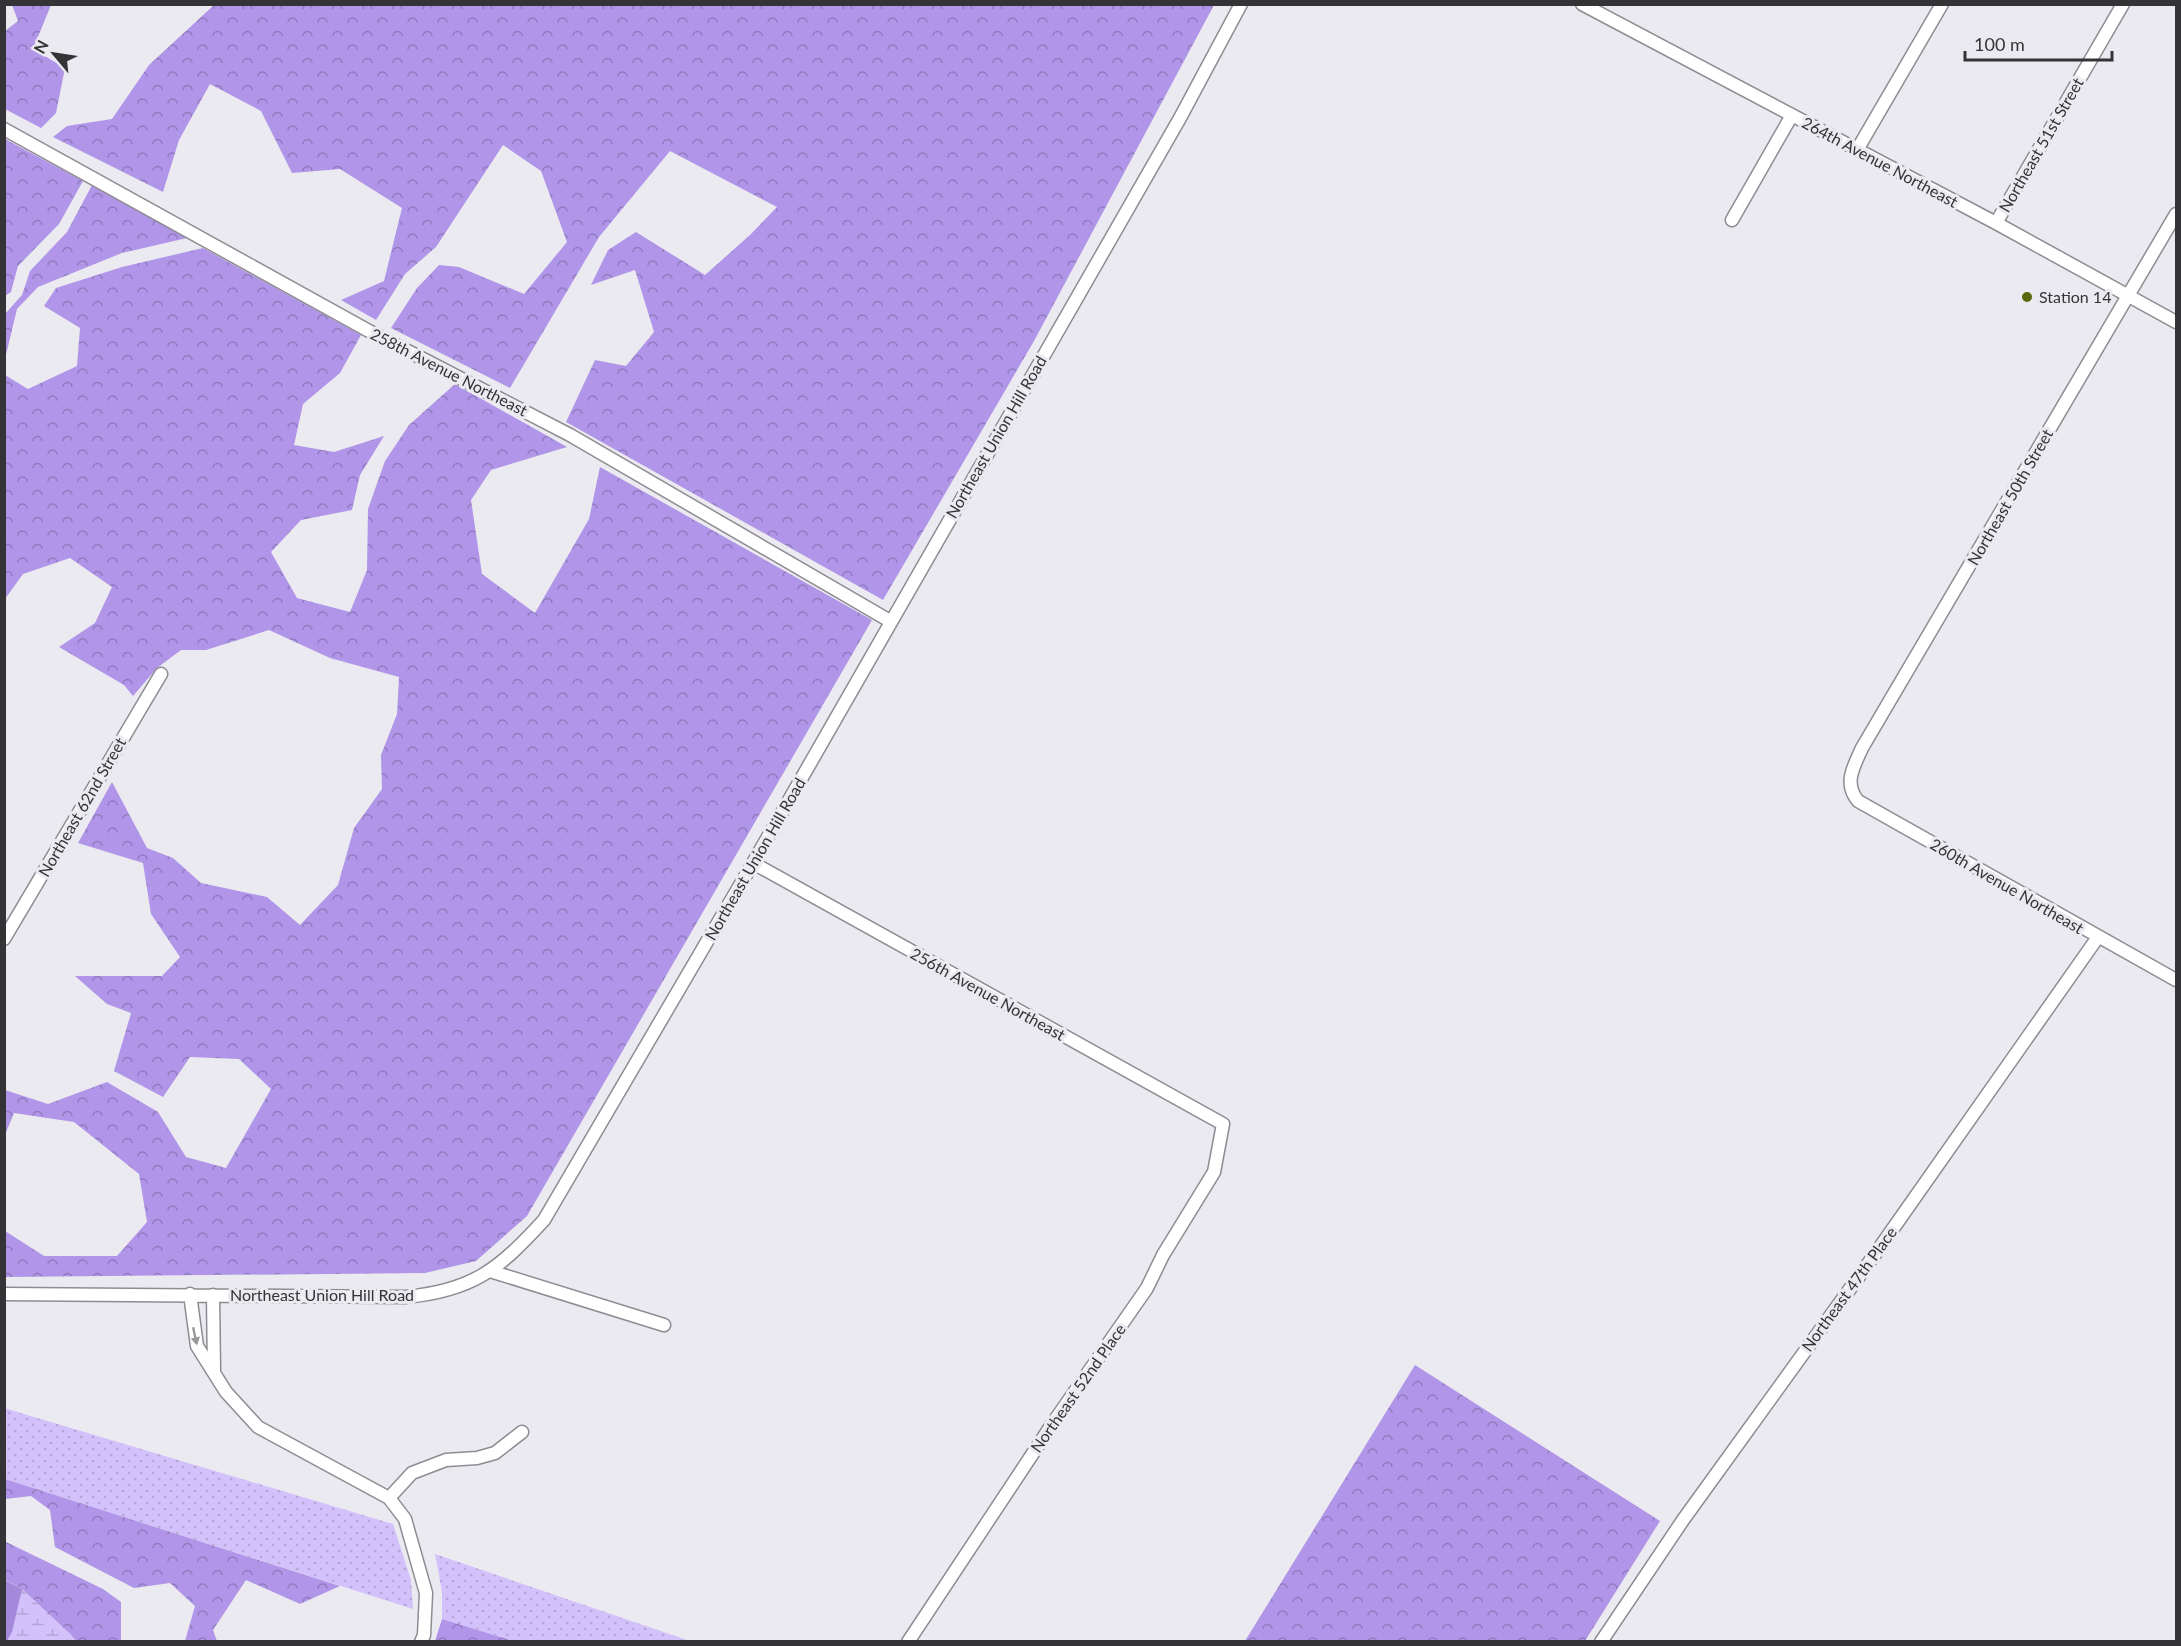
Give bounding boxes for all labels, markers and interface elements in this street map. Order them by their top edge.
north arrow [24,24,84,84]
scale bar [1965,24,2112,62]
text: 100 m [1974,33,2025,55]
text: N [29,36,52,56]
street label: Northeast 51st Street [1994,74,2087,215]
street label: 264th Avenue Northeast [1799,112,1962,211]
place label: Station 14 [2039,287,2111,306]
marker: Station 14 [2020,290,2034,304]
street label: 258th Avenue Northeast [368,324,531,420]
street label: Northeast Union Hill Road [941,352,1050,521]
street label: Northeast 50th Street [1963,425,2056,568]
street label: Northeast 62nd Street [34,734,129,880]
street label: Northeast Union Hill Road [700,774,809,943]
street label: 260th Avenue Northeast [1927,834,2087,937]
street label: 256th Avenue Northeast [908,943,1069,1044]
street label: Northeast 47th Place [1797,1223,1900,1355]
street label: Northeast Union Hill Road [230,1285,414,1304]
street label: Northeast 52nd Place [1026,1320,1129,1456]
one-way arrow [191,1326,200,1345]

